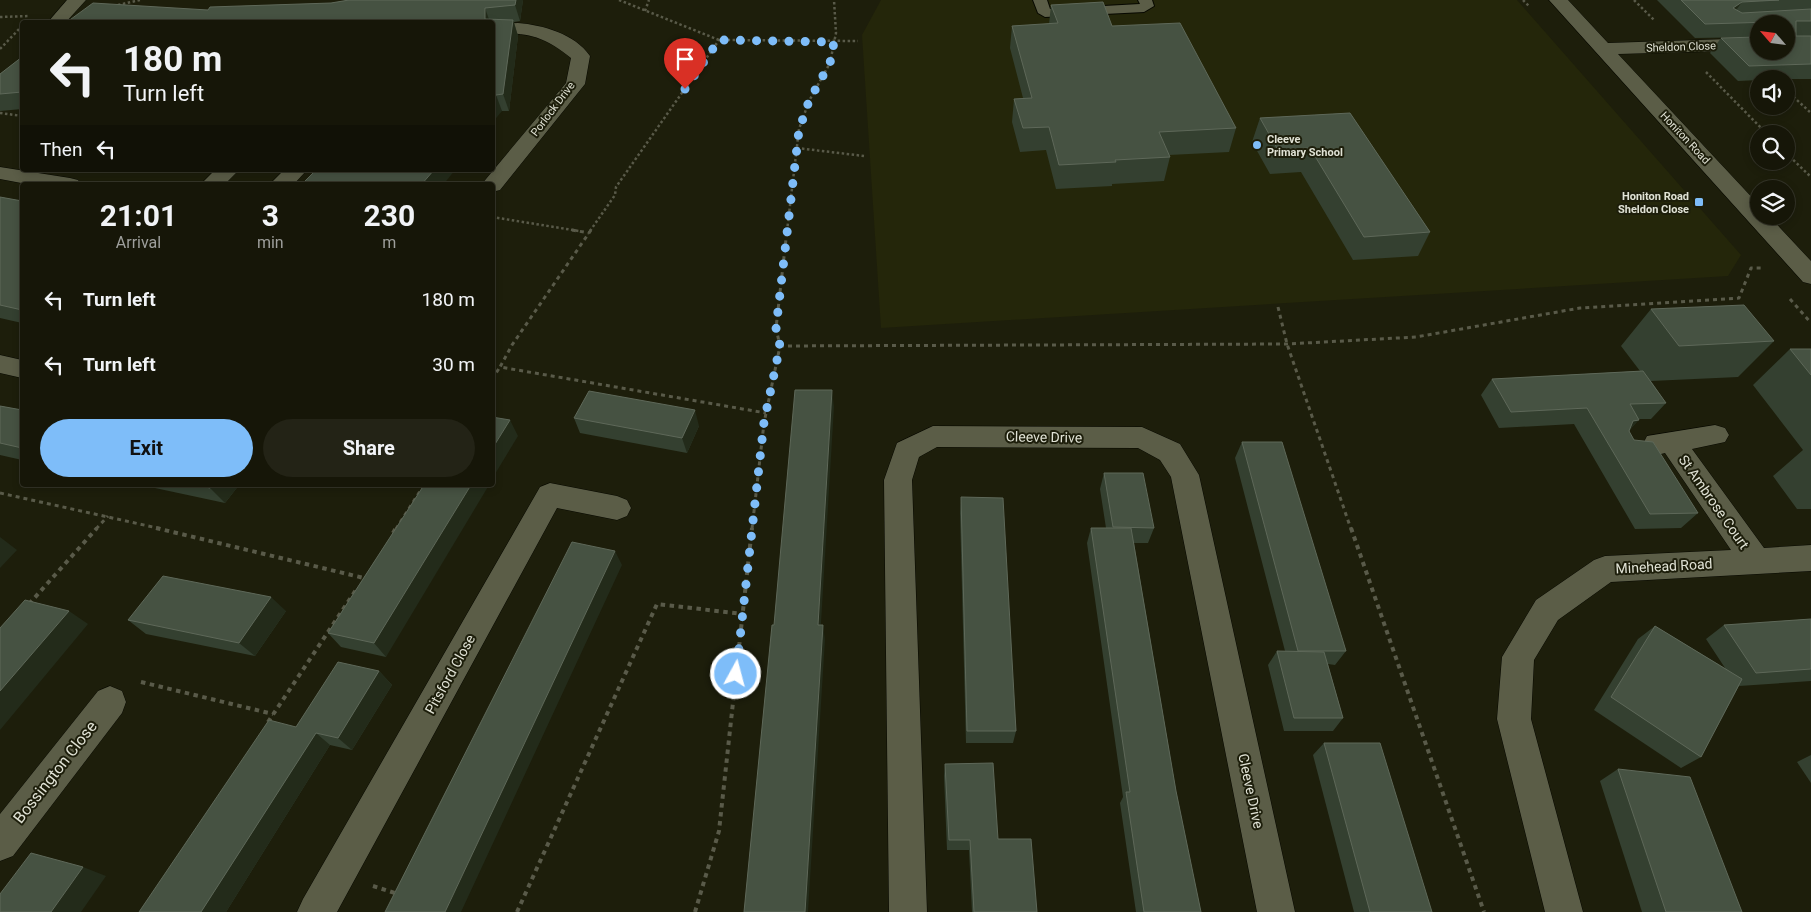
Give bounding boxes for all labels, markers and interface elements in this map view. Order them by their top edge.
north arrow [1750,15,1795,60]
map controls [1750,15,1795,225]
pin [664,38,706,89]
text: 180 m [123,39,222,80]
street label: Sheldon Close [1646,39,1716,55]
icon: left [40,40,105,105]
icon: arrive [671,45,699,73]
button: sound [1750,70,1795,115]
street label: Porlock Drive [528,79,578,139]
text: Turn left [123,81,204,106]
street label: Honiton Road [1658,109,1712,167]
button: search [1750,125,1795,170]
place label: Cleeve Primary School [1267,133,1343,159]
icon: left [92,135,120,163]
text: Then [40,138,82,161]
marker: Cleeve Primary School [1251,139,1263,151]
button: layers [1750,180,1795,225]
place label: Honiton Road Sheldon Close [1618,190,1689,216]
marker: Honiton Road Sheldon Close [1693,196,1705,208]
text: 21:01 [100,198,177,233]
text: 3 [262,198,279,233]
text: 230 [364,198,415,233]
text: Arrival [116,233,161,252]
text: min [257,233,284,252]
text: m [382,233,396,252]
icon: left [40,286,68,314]
text: Turn left [83,288,156,311]
text: 180 m [422,288,475,311]
icon: left [40,351,68,379]
text: Turn left [83,353,156,376]
text: 30 m [432,353,475,376]
button: Exit [40,419,253,477]
button: Share [263,419,475,477]
street label: Cleeve Drive [1006,428,1082,446]
street label: St Ambrose Court [1676,452,1753,552]
street label: Minehead Road [1615,555,1713,577]
street label: Pitsford Close [422,632,478,716]
position arrow [709,647,761,699]
street label: Bossington Close [9,717,101,827]
street label: Cleeve Drive [1235,752,1267,830]

